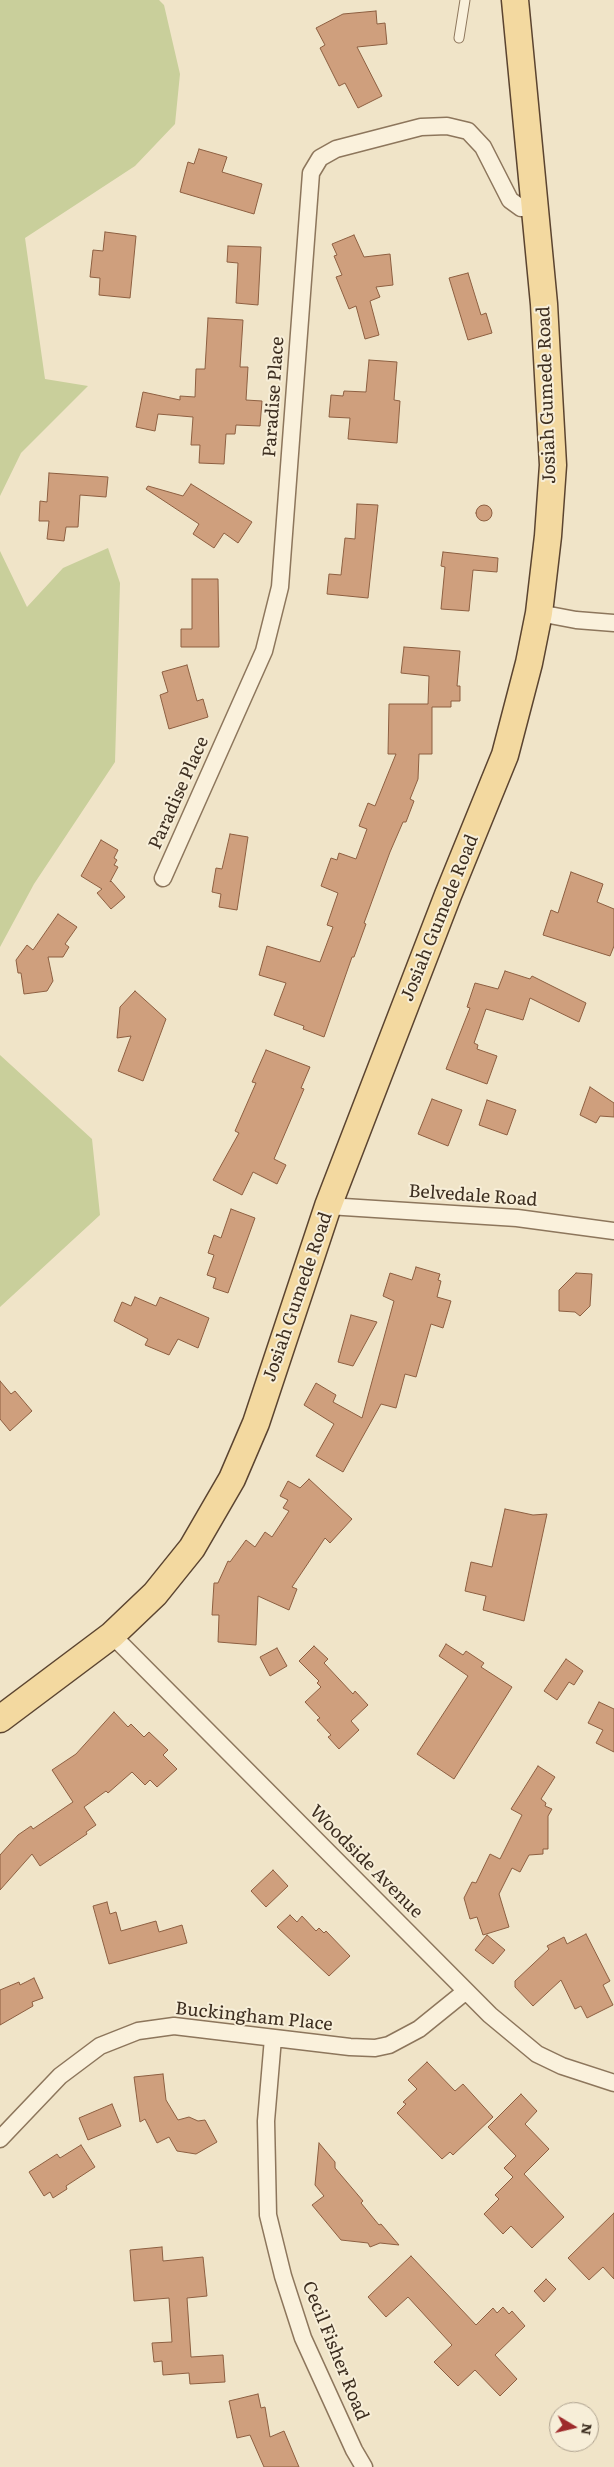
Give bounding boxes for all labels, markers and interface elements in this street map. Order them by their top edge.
street label: Josiah Gumede Road [533,306,561,484]
street label: Paradise Place [259,336,289,458]
street label: Paradise Place [144,733,214,853]
street label: Josiah Gumede Road [397,831,483,1005]
street label: Belvedale Road [408,1181,538,1211]
street label: Josiah Gumede Road [259,1209,337,1385]
street label: Woodside Avenue [305,1801,427,1923]
street label: Buckingham Place [174,1998,334,2036]
street label: Cecil Fisher Road [297,2278,373,2424]
north arrow [549,2402,599,2452]
text: N [577,2422,599,2437]

